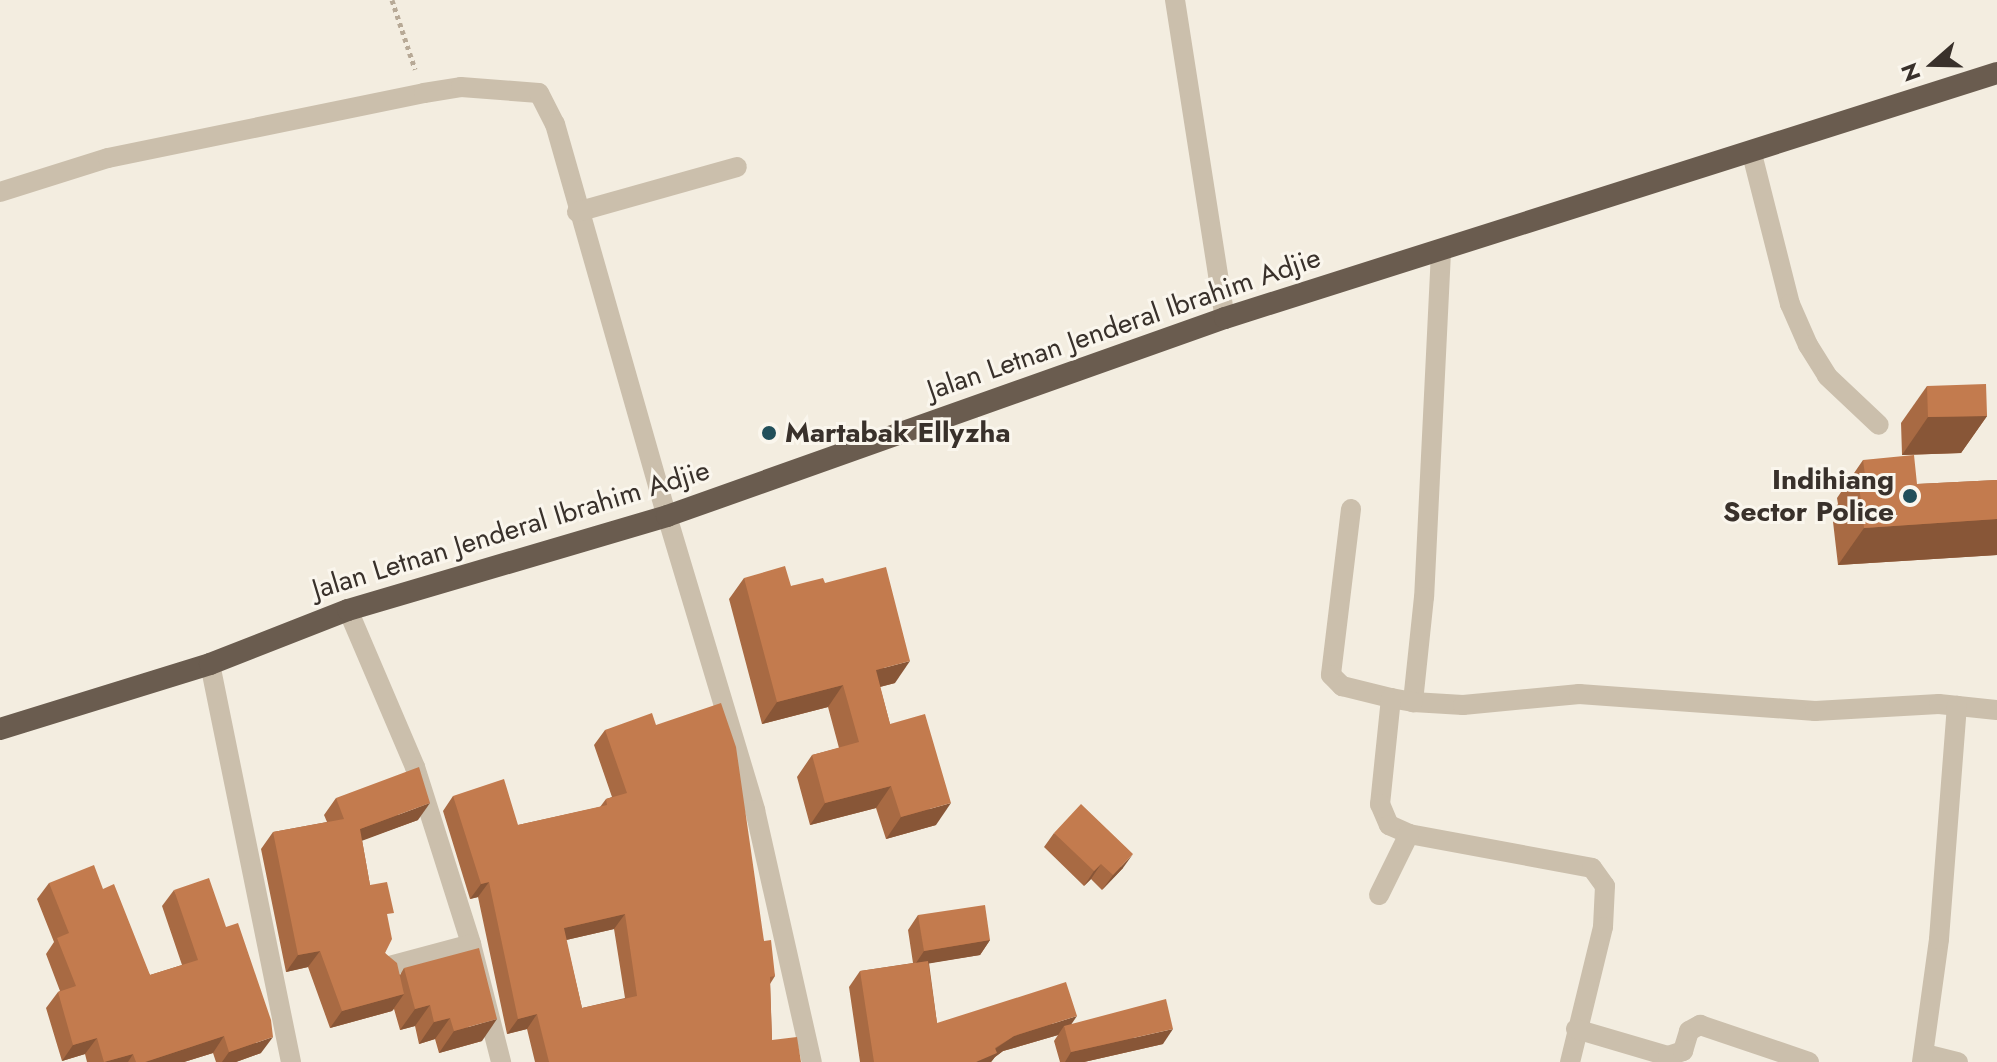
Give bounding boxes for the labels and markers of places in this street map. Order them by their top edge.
place label: Martabak Ellyzha [785,416,1011,450]
marker: Martabak Ellyzha [760,424,778,442]
place label: Indihiang Sector Police [1723,463,1894,529]
marker: Indihiang Sector Police [1901,487,1919,505]

